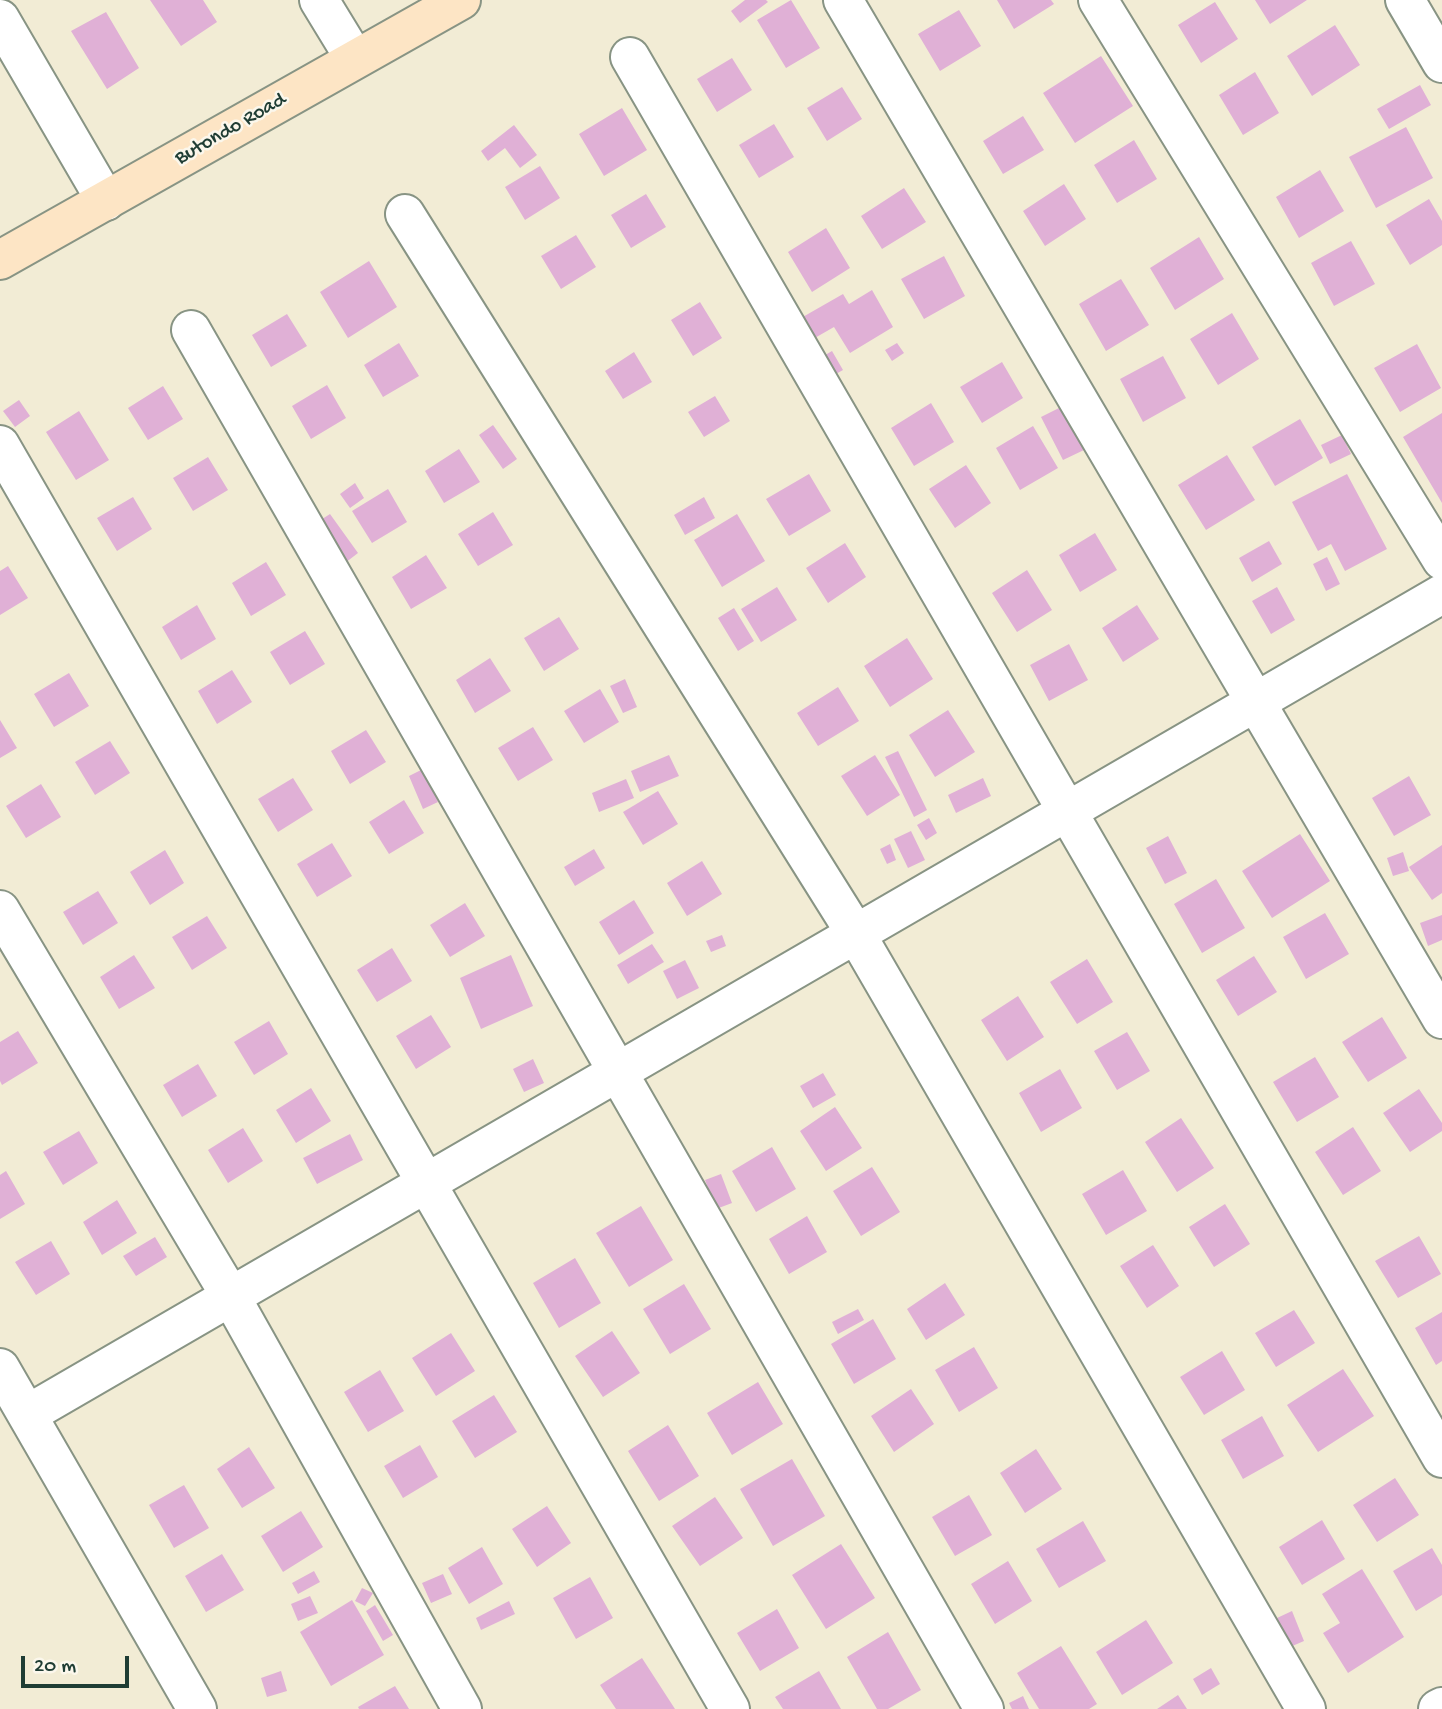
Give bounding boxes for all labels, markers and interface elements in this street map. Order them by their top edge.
street label: Butondo Road [171,88,291,172]
scale bar [24,1642,133,1686]
text: 20 m [34,1655,76,1680]

